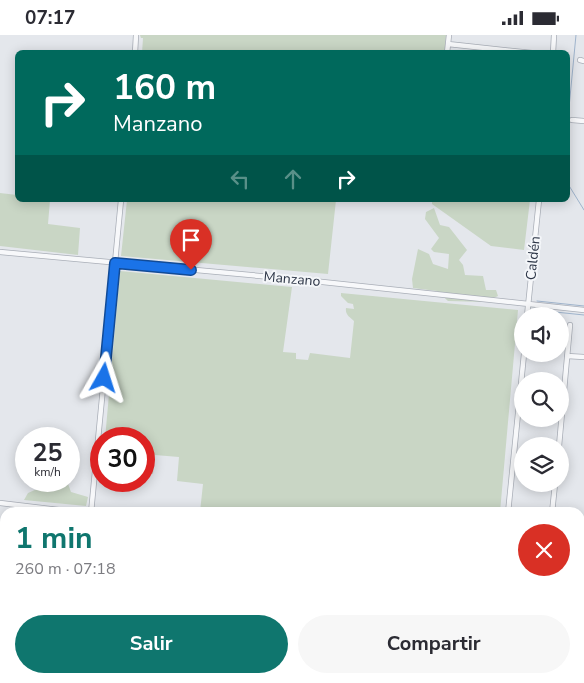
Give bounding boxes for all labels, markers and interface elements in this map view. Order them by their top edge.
text: 07:17 [25,5,75,31]
text: 160 m [113,64,216,111]
icon: right [30,70,95,135]
text: Manzano [113,109,202,139]
icon: left [226,165,254,193]
icon: ahead [279,165,307,193]
icon: right [332,165,360,193]
pin [170,219,212,270]
icon: arrive [177,226,205,254]
street label: Caldén [521,235,545,281]
street label: Manzano [263,267,321,291]
map controls [514,307,569,492]
button: sound [514,307,569,362]
position arrow [77,351,129,403]
button: search [514,372,569,427]
speed limit sign: 30 [90,427,155,492]
text: 25 [32,436,63,470]
button: layers [514,437,569,492]
text: km/h [34,464,61,480]
text: 1 min [15,518,93,559]
button: close [518,524,570,576]
text: 260 m · 07:18 [15,558,116,580]
button: Salir [15,615,288,673]
button: Compartir [298,615,570,673]

